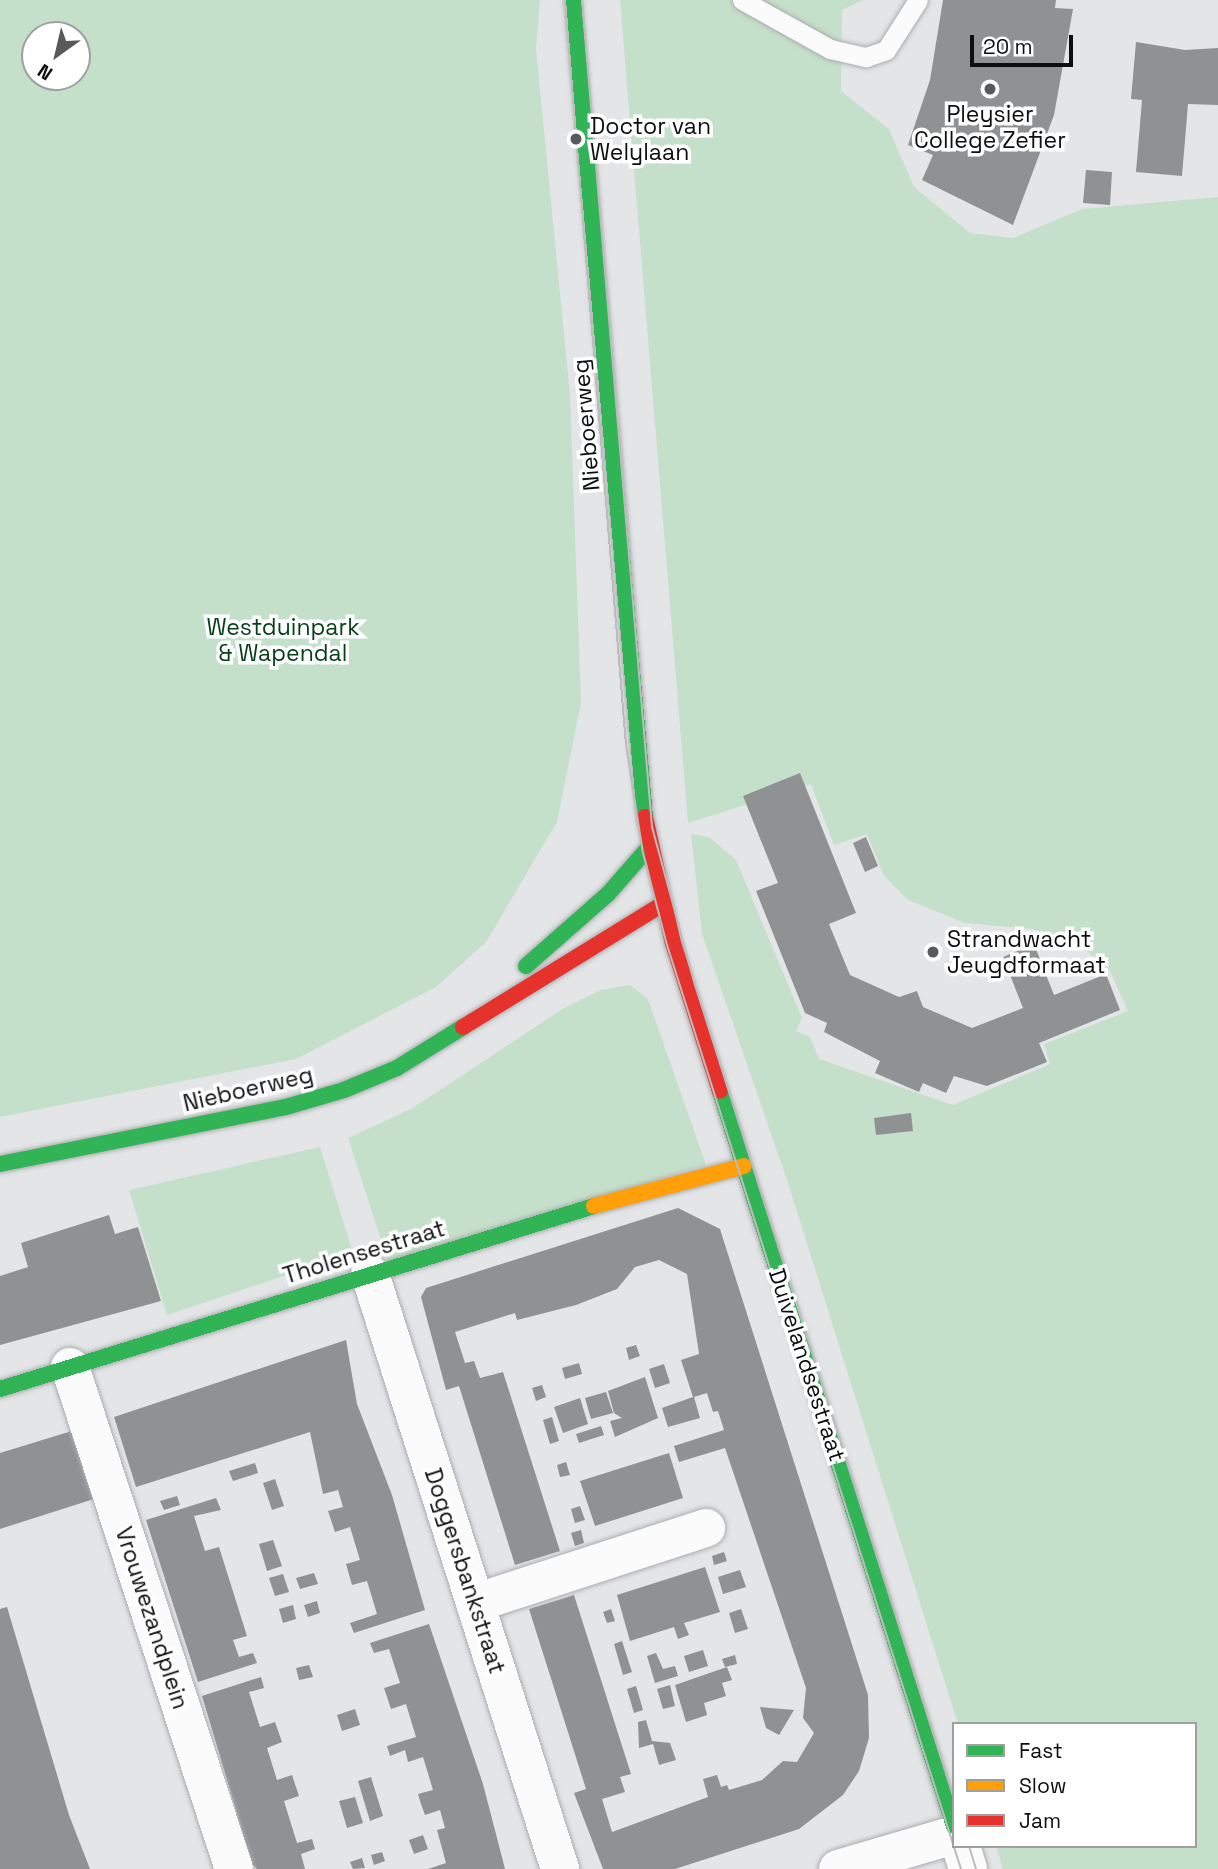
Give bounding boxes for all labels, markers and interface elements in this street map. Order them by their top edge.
north arrow [21,21,91,91]
scale bar [973,21,1076,65]
text: 20 m [983,33,1033,60]
text: N [33,58,57,86]
marker: Pleysier College Zefier [982,81,998,97]
place label: Pleysier College Zefier [914,100,1066,154]
place label: Doctor van Welylaan [590,112,711,166]
marker: Doctor van Welylaan [568,131,584,147]
street label: Nieboerweg [566,358,606,492]
park label: Westduinpark & Wapendal [206,613,360,667]
place label: Strandwacht Jeugdformaat [947,925,1106,979]
marker: Strandwacht Jeugdformaat [925,944,941,960]
street label: Nieboerweg [180,1061,316,1117]
street label: Tholensestraat [280,1214,448,1290]
street label: Duivelandsestraat [763,1265,851,1465]
street label: Doggersbankstraat [419,1465,511,1677]
street label: Vrouwezandplein [110,1523,194,1713]
legend [952,1722,1197,1848]
text: Fast [1019,1737,1063,1764]
text: Slow [1019,1772,1067,1799]
text: Jam [1019,1807,1061,1834]

